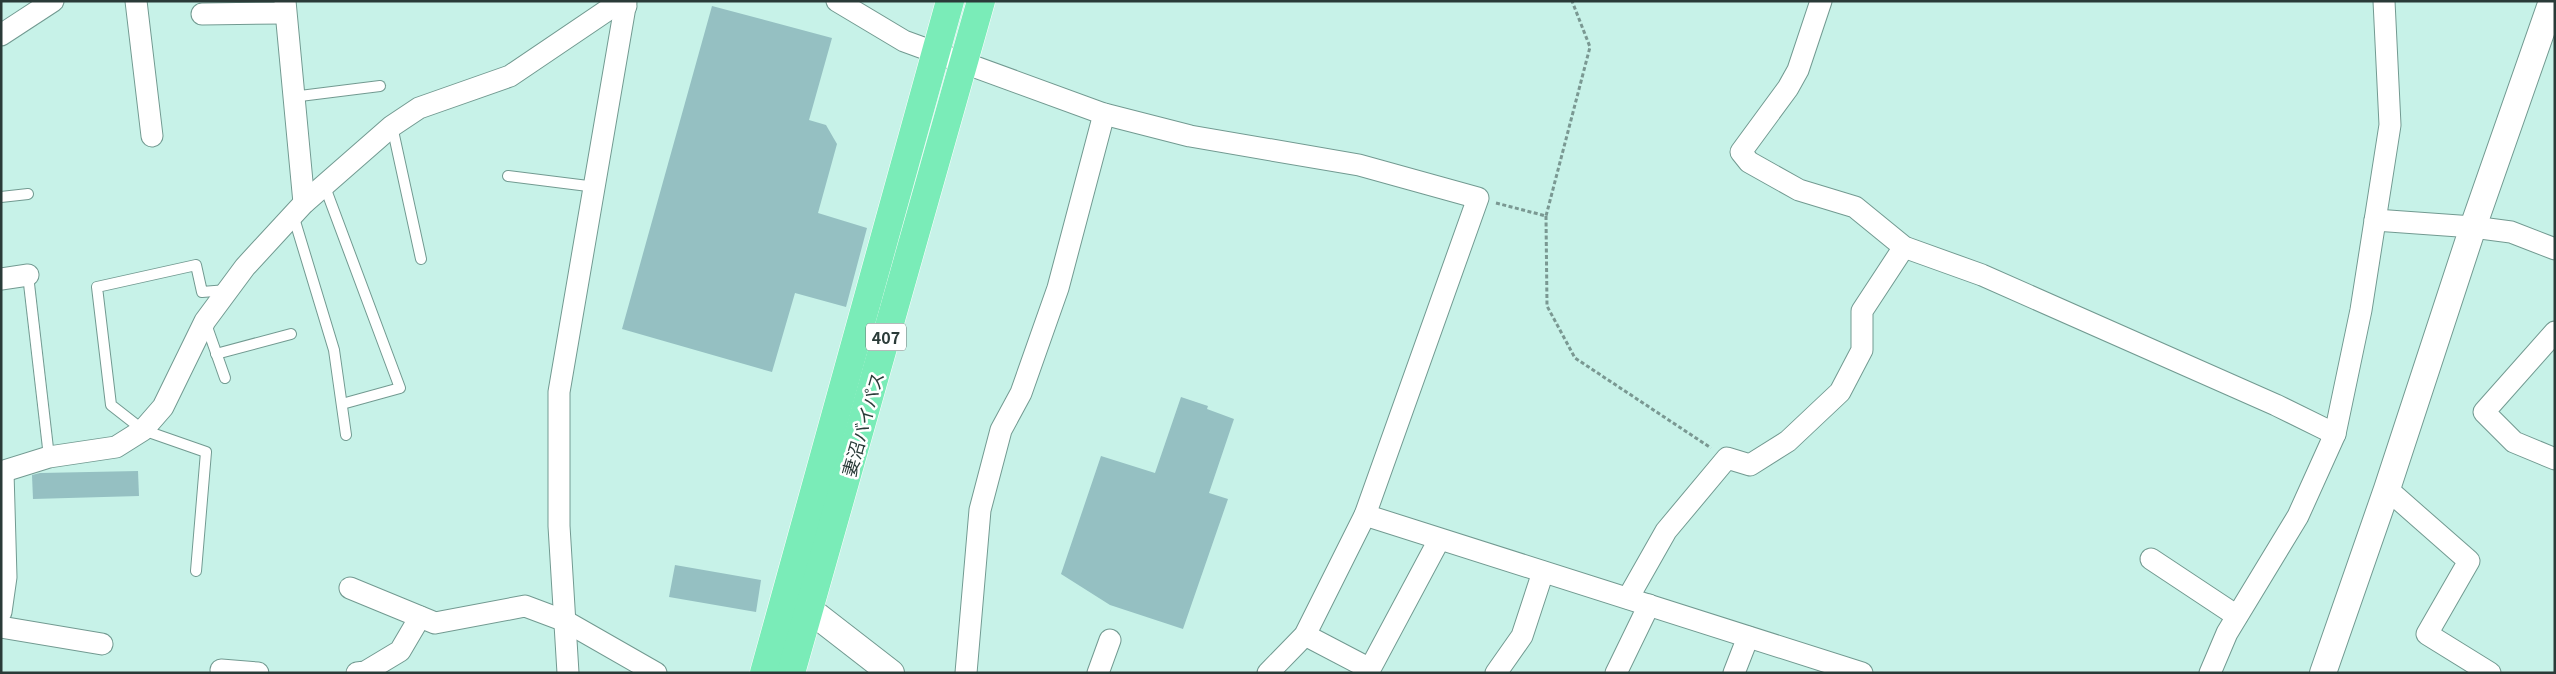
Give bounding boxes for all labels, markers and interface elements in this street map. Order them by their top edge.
road number: 407 [866,324,906,351]
street label: 妻沼バイパス [835,369,889,479]

